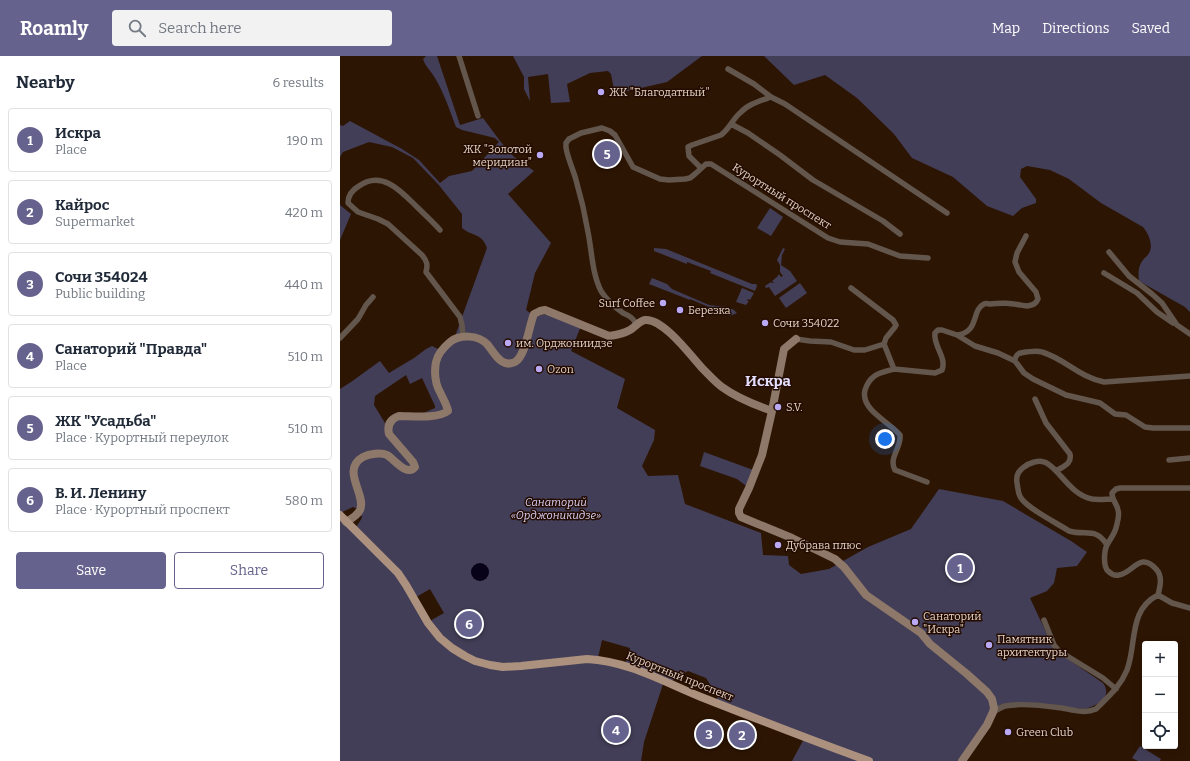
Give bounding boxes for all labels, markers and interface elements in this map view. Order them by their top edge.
search box [112,10,392,46]
text: Roamly [20,17,88,40]
icon: search [126,17,148,39]
text: Search here [158,19,242,37]
text: Map [992,20,1020,37]
text: Directions [1042,20,1110,37]
text: Saved [1132,20,1170,37]
text: Nearby [16,72,75,93]
text: 6 results [272,75,324,90]
place label: ЖК "Благодатный" [609,86,710,99]
marker: ЖК "Благодатный" [596,87,606,97]
text: Искра [55,124,101,142]
text: 1 [27,133,33,148]
text: 190 m [287,133,323,148]
pin: 5 [594,139,620,169]
text: Place [55,142,87,157]
place label: ЖК "Золотой меридиан" [463,143,532,169]
marker: ЖК "Золотой меридиан" [535,150,545,160]
street label: Курортный проспект [730,161,834,232]
text: Кайрос [55,196,109,214]
text: 2 [26,205,34,220]
text: 420 m [285,205,323,220]
text: Supermarket [55,214,135,229]
text: Сочи 354024 [55,268,148,286]
text: 3 [26,277,34,292]
text: 440 m [284,277,323,292]
text: Public building [55,286,145,301]
place label: Surf Coffee [598,297,655,310]
marker: Surf Coffee [658,298,668,308]
place label: Березка [688,304,731,317]
marker: Березка [675,305,685,315]
place label: Сочи 354022 [773,317,839,330]
marker: Сочи 354022 [760,318,770,328]
place label: им. Орджониидзе [516,337,612,350]
marker: им. Орджониидзе [503,338,513,348]
text: Санаторий "Правда" [55,340,207,358]
text: 4 [26,349,34,364]
text: 510 m [288,349,323,364]
text: Place [55,358,87,373]
place label: Ozon [547,363,574,376]
marker: Ozon [534,364,544,374]
district label: Искра [745,372,792,390]
place label: S.V. [786,401,803,414]
marker: S.V. [773,402,783,412]
text: ЖК "Усадьба" [55,412,156,430]
text: 5 [26,421,34,436]
text: 510 m [288,421,323,436]
your location [875,429,895,449]
text: Place · Курортный переулок [55,430,229,445]
text: В. И. Ленину [55,484,146,502]
text: 6 [26,493,34,508]
text: 580 m [285,493,323,508]
park label: Санаторий «Орджоникидзе» [511,496,601,522]
text: Place · Курортный проспект [55,502,230,517]
place label: Дубрава плюс [786,539,861,552]
marker: Дубрава плюс [773,540,783,550]
button: Save [16,552,166,589]
button: Share [174,552,324,589]
pin: 1 [947,553,973,583]
pin: 6 [456,609,482,639]
place label: Санаторий "Искра" [923,610,982,636]
marker: Санаторий "Искра" [910,617,920,627]
place label: Памятник архитектуры [997,633,1067,659]
marker: Памятник архитектуры [984,640,994,650]
map controls [1142,641,1178,749]
button: + [1142,641,1178,677]
street label: Курортный проспект [624,649,735,704]
button: − [1142,677,1178,713]
button: locate [1142,713,1178,749]
pin: 4 [603,715,629,745]
pin: 3 [696,719,722,749]
pin: 2 [729,720,755,750]
place label: Green Club [1016,726,1073,739]
marker: Green Club [1003,727,1013,737]

